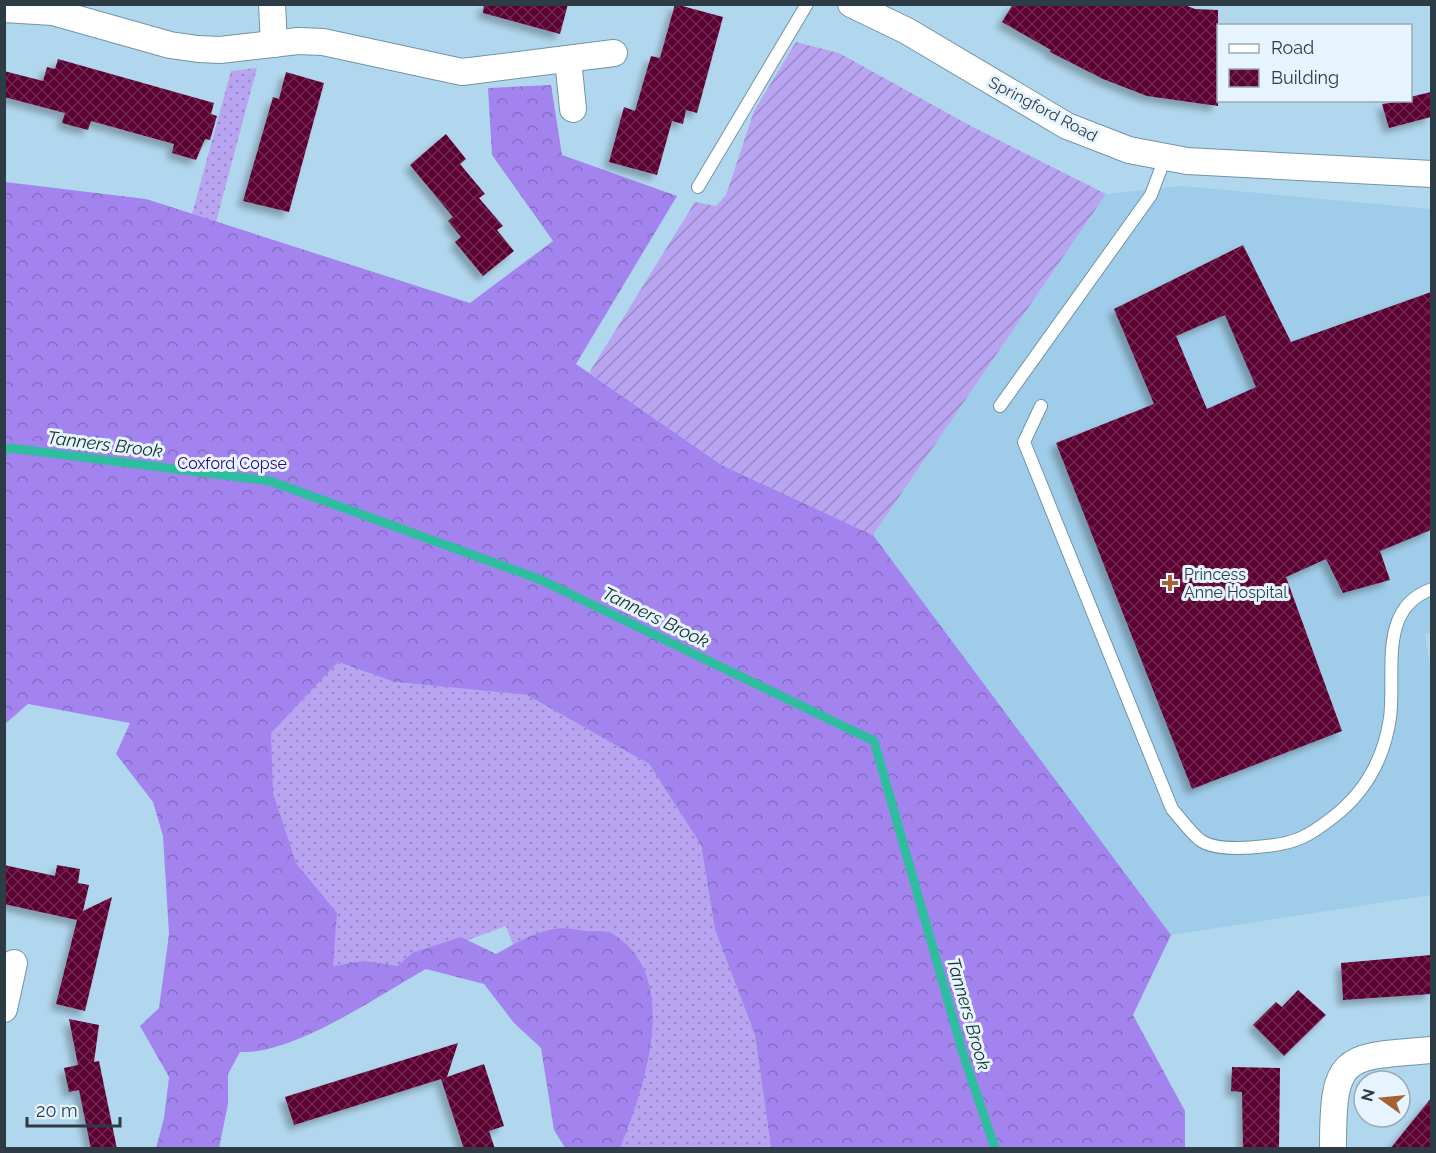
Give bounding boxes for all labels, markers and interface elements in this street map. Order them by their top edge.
legend [1217,24,1412,102]
text: Road [1271,37,1314,58]
text: Building [1271,67,1339,88]
street label: Springford Road [985,72,1101,146]
water label: Tanners Brook [46,427,164,462]
park label: Coxford Copse [177,454,287,473]
place label: Princess Anne Hospital [1184,565,1288,602]
marker: Princess Anne Hospital [1161,574,1179,592]
water label: Tanners Brook [599,582,713,652]
water label: Tanners Brook [943,955,995,1073]
north arrow [1352,1069,1412,1129]
text: N [1357,1087,1379,1104]
scale bar [27,1090,120,1128]
text: 20 m [36,1100,78,1121]

